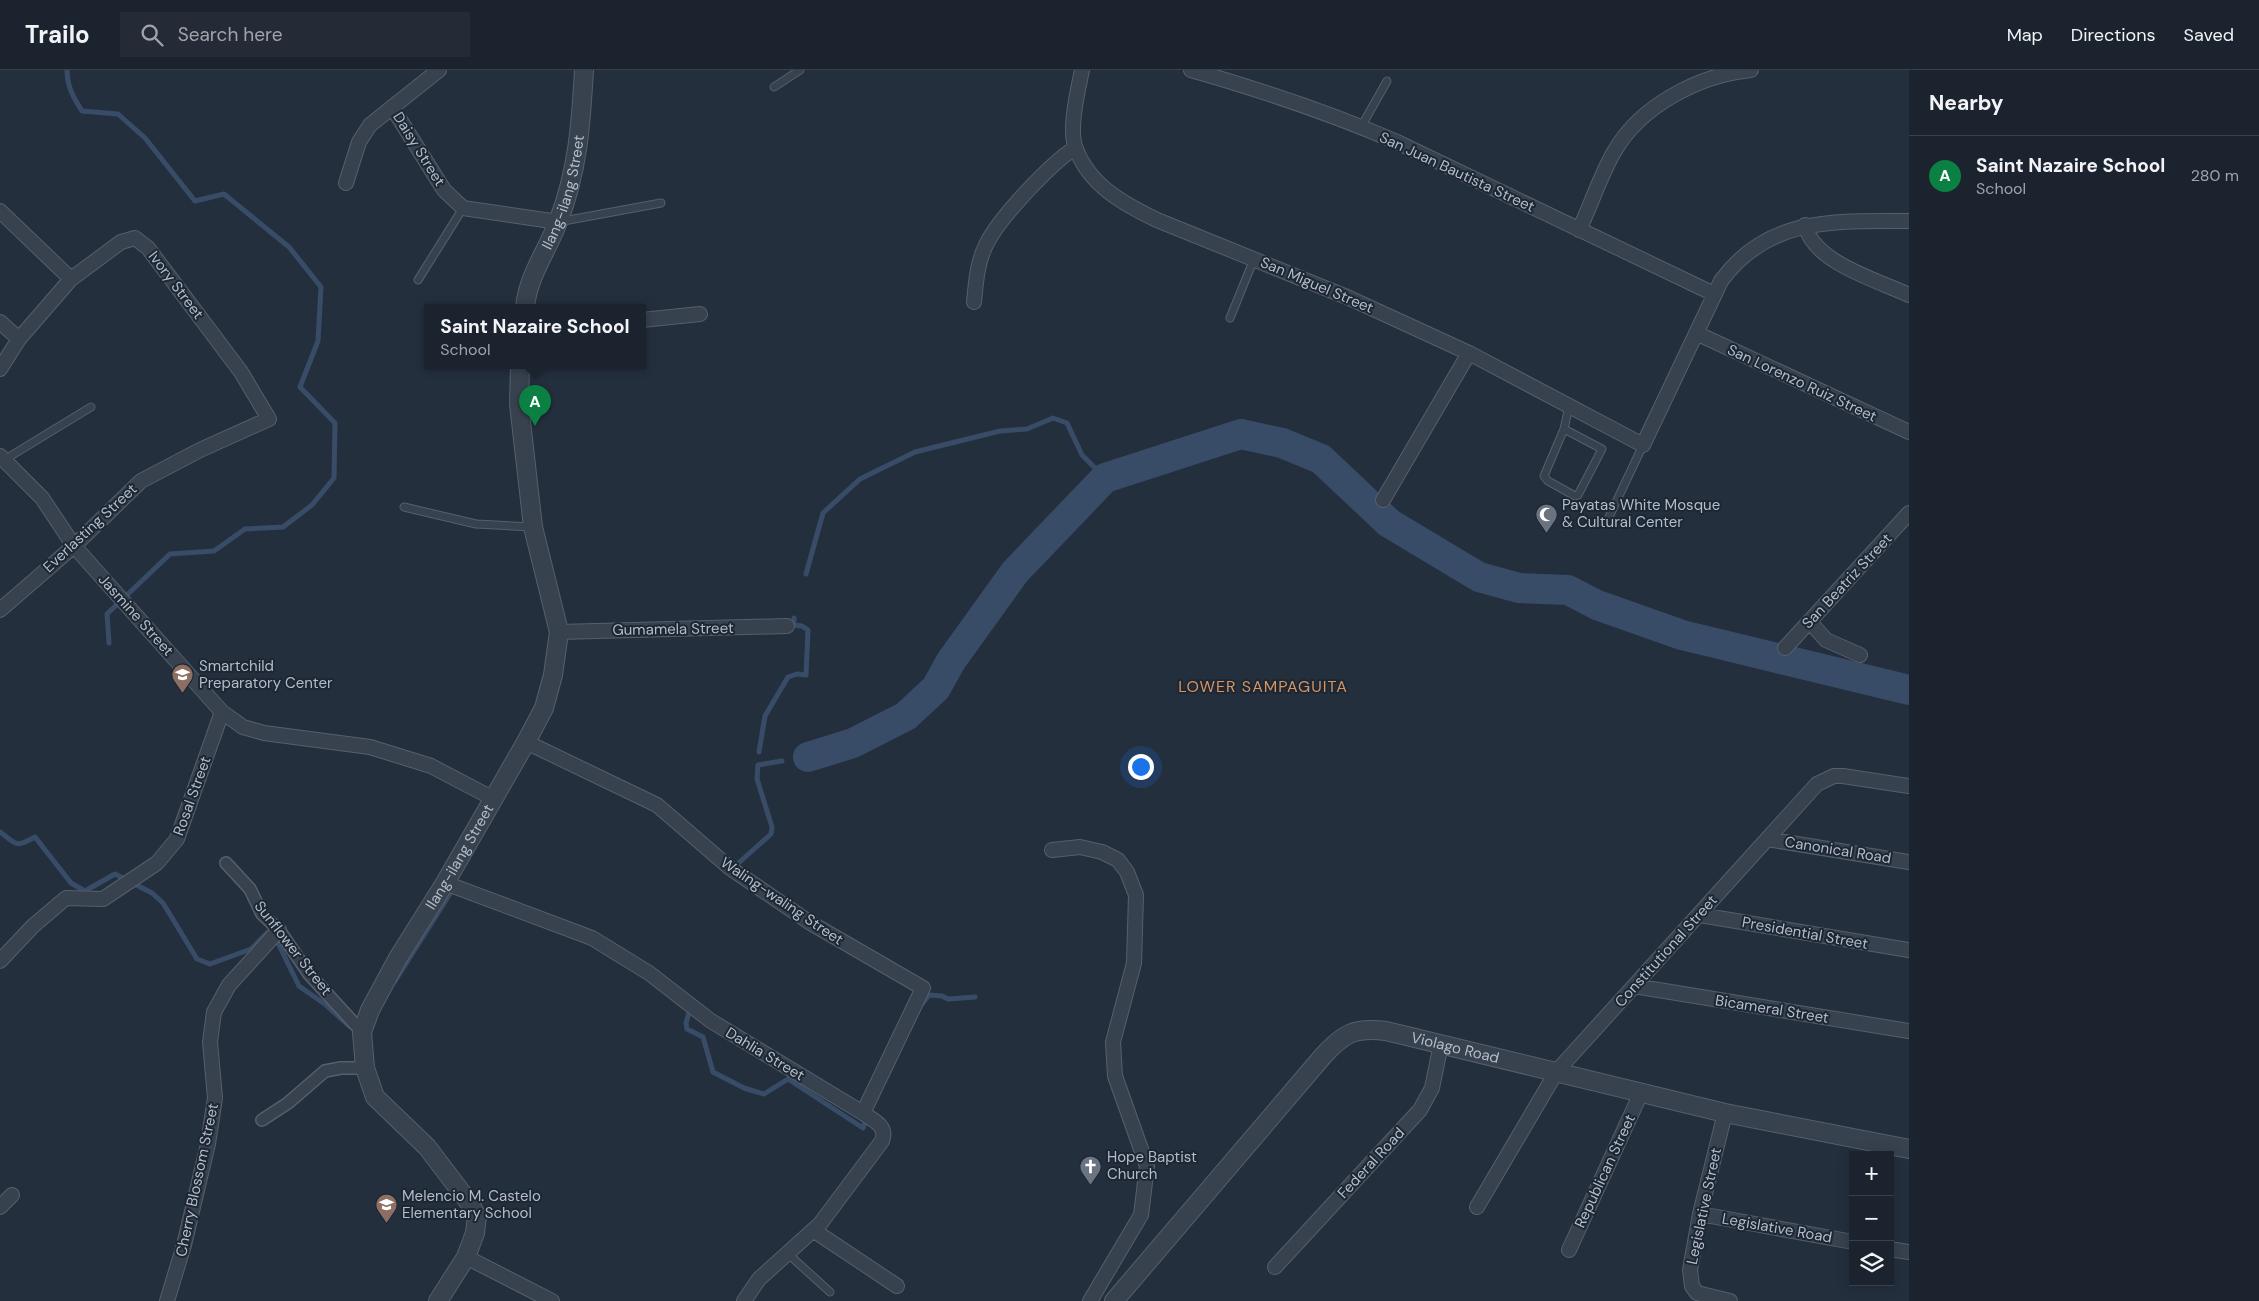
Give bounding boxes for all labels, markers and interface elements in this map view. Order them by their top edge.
search box [120,12,470,57]
text: Trailo [25,19,90,50]
icon: search [138,21,166,49]
text: Search here [178,22,283,47]
text: Map [2007,23,2043,47]
text: Directions [2071,23,2156,47]
text: Saved [2184,23,2234,47]
text: Nearby [1929,89,2003,117]
street label: Daisy Street [388,108,450,190]
street label: San Juan Bautista Street [1376,127,1538,217]
street label: Ilang-ilang Street [537,134,589,253]
text: Saint Nazaire School [1976,153,2165,178]
text: A [1939,165,1951,186]
text: 280 m [2191,165,2239,186]
text: School [1976,178,2026,199]
street label: Ivory Street [144,247,208,323]
street label: San Miguel Street [1257,252,1377,318]
popup [424,304,646,369]
text: Saint Nazaire School [440,314,630,339]
text: School [440,339,490,360]
street label: San Lorenzo Ruiz Street [1724,340,1880,426]
pin: A [519,385,551,426]
street label: Everlasting Street [39,479,141,577]
place label: Payatas White Mosque & Cultural Center [1562,495,1720,532]
mosque icon: Payatas White Mosque & Cultural Center [1534,502,1558,533]
street label: San Beatriz Street [1798,529,1896,633]
street label: Jasmine Street [94,570,178,660]
street label: Gumamela Street [612,618,734,640]
place label: Smartchild Preparatory Center [199,656,333,693]
school or university icon: Smartchild Preparatory Center [171,663,195,694]
district label: LOWER SAMPAGUITA [1178,676,1348,697]
street label: Rosal Street [168,754,216,838]
your location [1128,754,1154,780]
street label: Ilang-ilang Street [421,800,498,913]
street label: Canonical Road [1783,832,1893,868]
street label: Waling-waling Street [717,853,847,950]
street label: Constitutional Street [1610,891,1722,1011]
street label: Sunflower Street [250,897,336,999]
street label: Presidential Street [1740,912,1870,954]
street label: Bicameral Street [1714,990,1830,1028]
street label: Dahlia Street [722,1023,808,1085]
street label: Violago Road [1409,1027,1501,1068]
street label: Cherry Blossom Street [171,1101,223,1259]
street label: Republican Street [1570,1111,1640,1231]
street label: Federal Road [1333,1123,1409,1203]
street label: Legislative Street [1682,1146,1726,1266]
place label: Hope Baptist Church [1107,1147,1197,1184]
map controls [1849,1151,1894,1286]
button: + [1849,1151,1894,1196]
church icon: Hope Baptist Church [1079,1154,1103,1185]
place label: Melencio M. Castelo Elementary School [402,1186,541,1223]
school or university icon: Melencio M. Castelo Elementary School [374,1193,398,1224]
button: − [1849,1196,1894,1241]
street label: Legislative Road [1720,1208,1834,1248]
button: layers [1849,1241,1894,1286]

